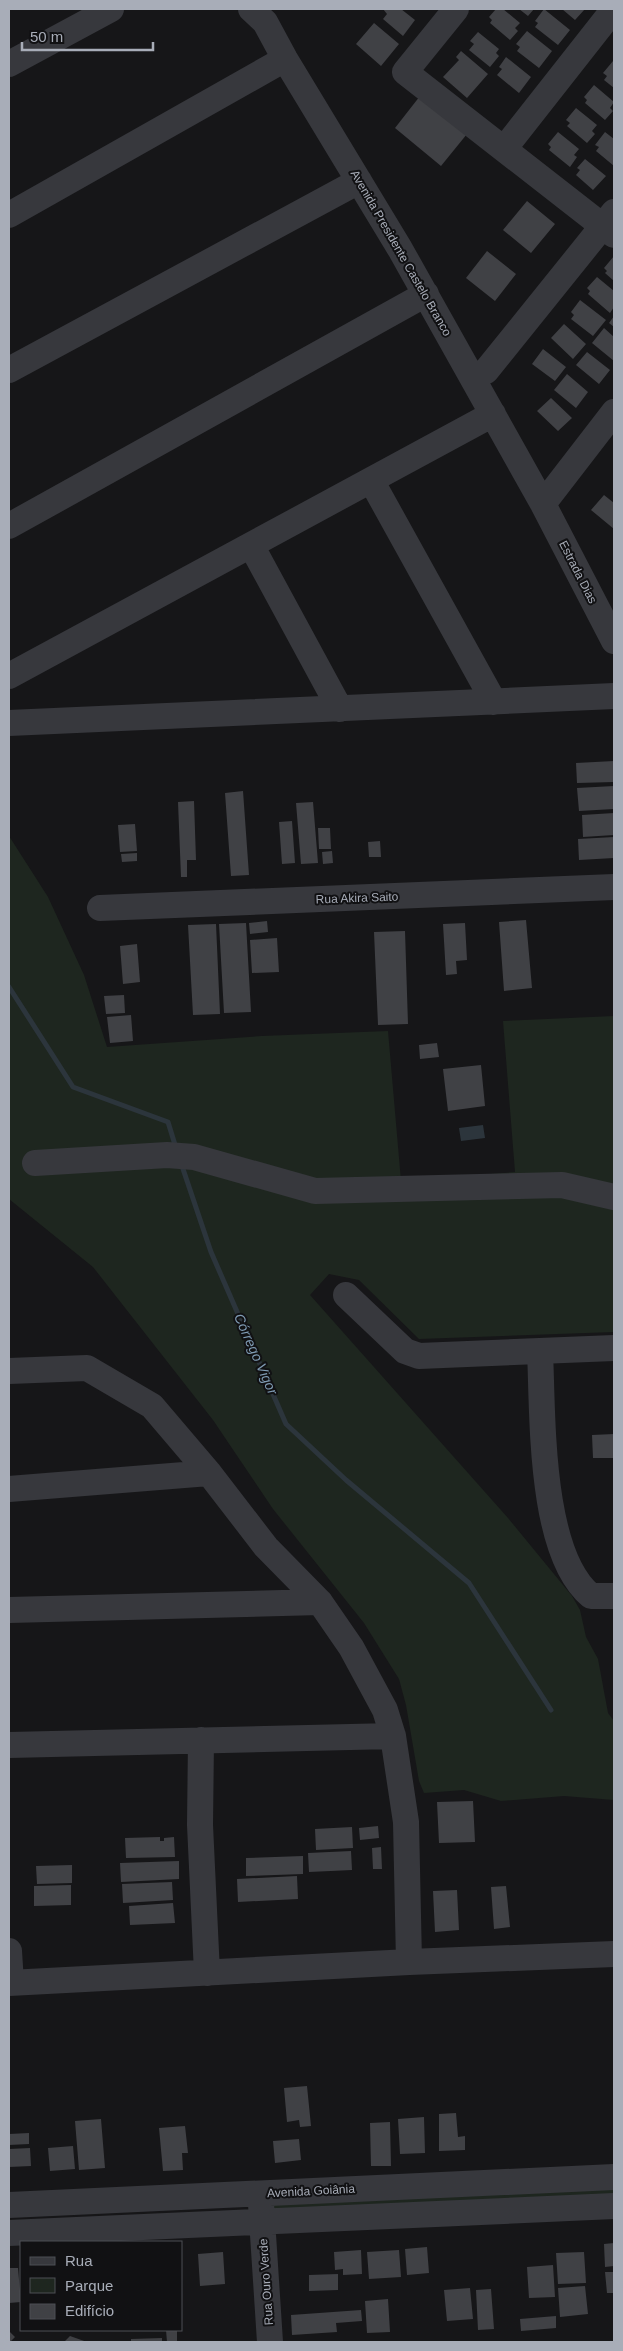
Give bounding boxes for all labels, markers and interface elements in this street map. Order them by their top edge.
scale bar [22,20,154,52]
text: 50 m [30,28,63,45]
street label: Avenida Presidente Castelo Branco [348,168,455,339]
street label: Estrada Dias [556,538,600,606]
street label: Rua Akira Saito [315,890,399,906]
water label: Córrego Vigor [231,1311,282,1398]
street label: Avenida Goiânia [267,2182,356,2200]
street label: Rua Ouro Verde [256,2238,276,2326]
legend [20,2241,182,2331]
text: Rua [65,2252,93,2269]
text: Parque [65,2277,113,2294]
text: Edifício [65,2302,114,2319]

